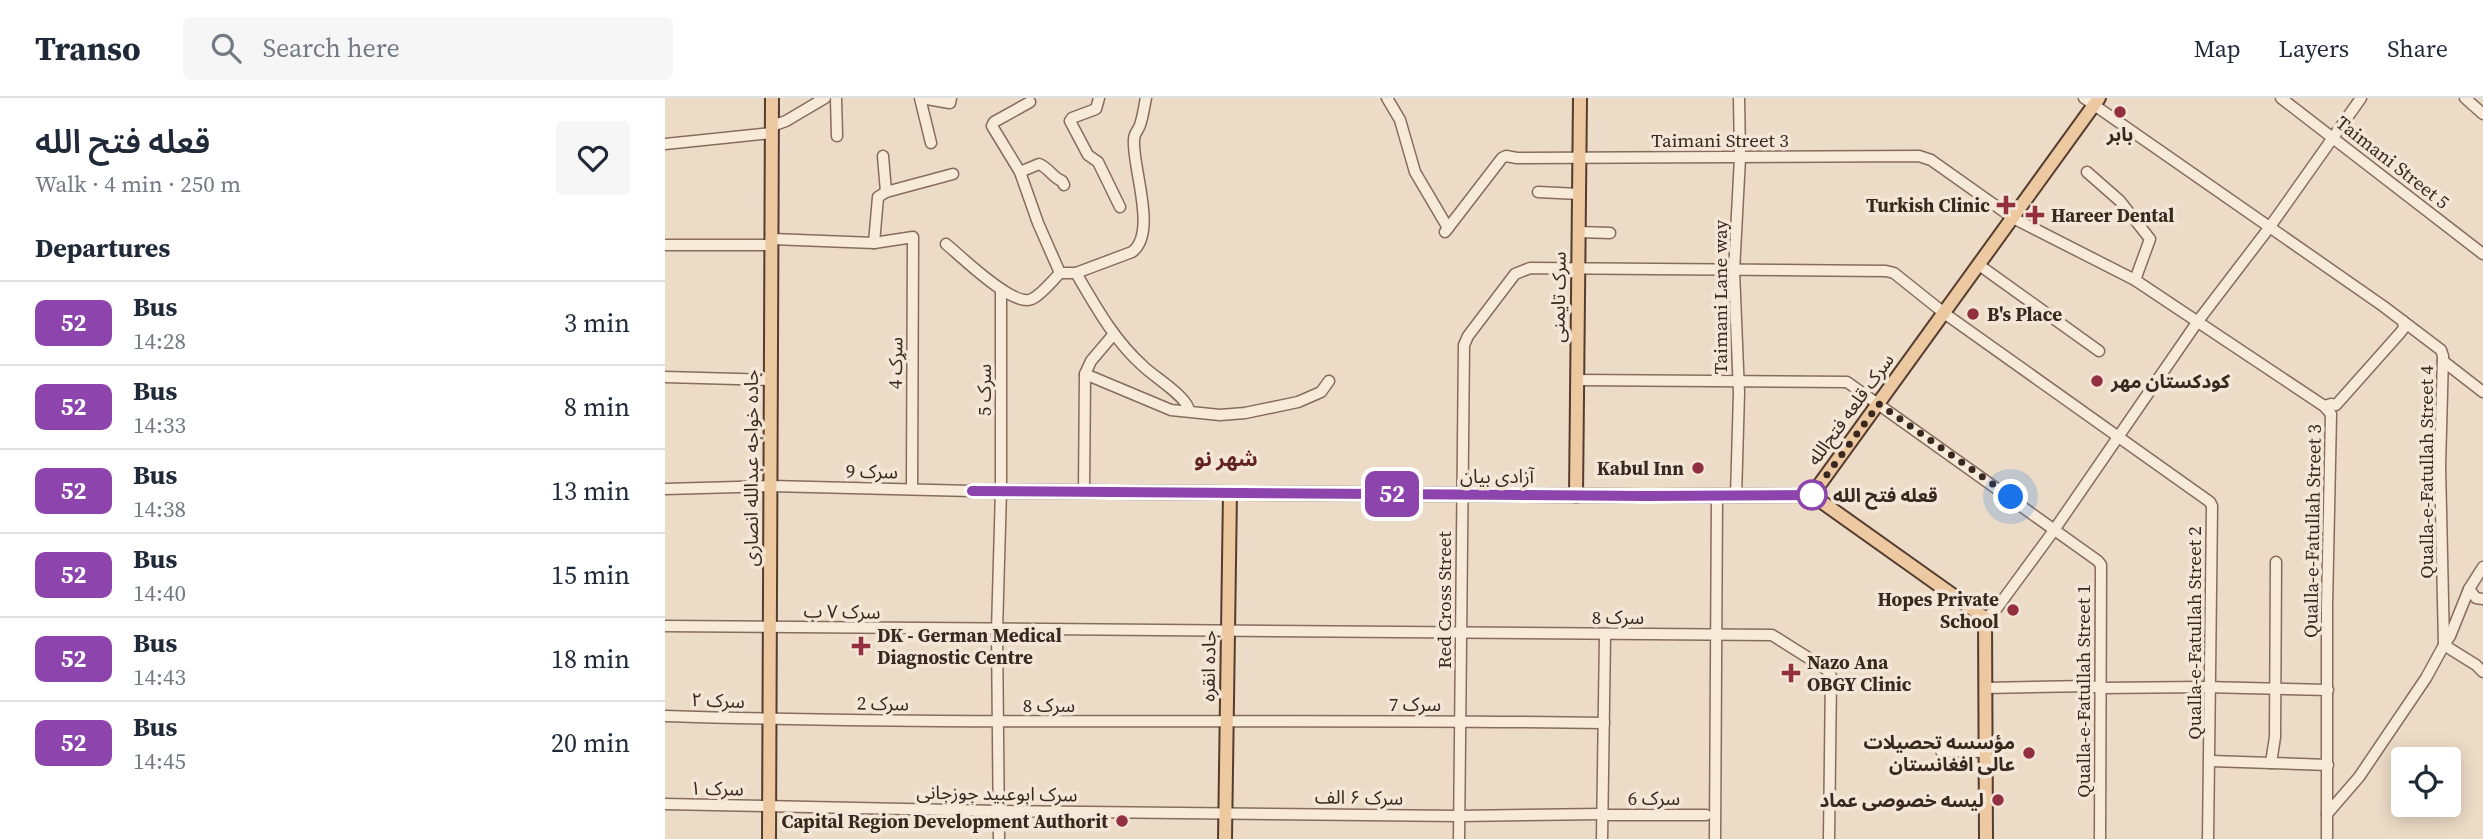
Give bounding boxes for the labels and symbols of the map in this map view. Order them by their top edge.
marker: بابر [2112,104,2128,120]
street label: Taimani Street 5 [2331,109,2455,215]
place label: بابر [2106,121,2133,147]
street label: Taimani Street 3 [1651,127,1789,153]
place label: Turkish Clinic [1866,192,1990,218]
marker: Turkish Clinic [1996,195,2016,215]
place label: Hareer Dental [2051,202,2174,228]
marker: Hareer Dental [2025,205,2045,225]
street label: Taimani Lane way [1707,220,1733,374]
street label: سرک تایمنی [1544,251,1572,343]
place label: B's Place [1987,301,2062,327]
marker: B's Place [1965,306,1981,322]
street label: سړک 4 [882,337,908,389]
street label: سرک قلعه فتح‌الله [1800,348,1901,472]
street label: سرک 5 [971,364,997,416]
street label: Qualla-e-Fatullah Street 4 [2413,365,2439,579]
place label: کودکستان مهر [2110,368,2230,394]
street label: جاده خواجه عبدالله انصاری [738,369,764,567]
marker: کودکستان مهر [2089,373,2105,389]
street label: Qualla-e-Fatullah Street 3 [2297,424,2327,638]
district label: شهر نو [1194,444,1258,473]
place label: Kabul Inn [1597,455,1684,481]
street label: سرک 9 [846,458,898,484]
marker: Kabul Inn [1690,460,1706,476]
street label: آزادی بیان [1460,463,1536,489]
line badge: 52 [1361,471,1423,517]
your location [1993,479,2028,514]
marker: قعله فتح الله [1797,480,1827,510]
place label: قعله فتح الله [1833,482,1938,510]
street label: Qualla-e-Fatullah Street 2 [2181,526,2207,740]
street label: Red Cross Street [1431,530,1457,669]
street label: Qualla-e-Fatullah Street 1 [2070,584,2096,798]
place label: Hopes Private School [1878,586,1999,634]
street label: سرک ۷ ب [803,597,881,625]
marker: Hopes Private School [2005,602,2021,618]
street label: سرک 8 [1592,604,1644,630]
place label: DK - German Medical Diagnostic Centre [877,622,1062,670]
street label: جاده انقره [1194,630,1222,702]
marker: DK - German Medical Diagnostic Centre [851,636,871,656]
place label: Nazo Ana OBGY Clinic [1807,649,1912,697]
marker: Nazo Ana OBGY Clinic [1781,663,1801,683]
street label: سرک ۲ [691,686,745,714]
street label: سرک 2 [857,690,909,716]
street label: سرک 7 [1389,691,1441,717]
street label: سرک 8 [1023,692,1075,718]
place label: مؤسسه تحصیلات عالی افغانستان [1863,729,2015,777]
marker: مؤسسه تحصیلات عالی افغانستان [2021,745,2037,761]
street label: سرک ۱ [690,775,744,801]
street label: سرک ابوعبید جوزجانی [916,779,1078,807]
street label: سرک ۶ الف [1315,783,1403,811]
street label: سرک 6 [1628,785,1680,811]
place label: لیسه خصوصی عماد [1820,787,1984,813]
marker: لیسه خصوصی عماد [1990,792,2006,808]
place label: Capital Region Development Authorit [782,808,1108,834]
marker: Capital Region Development Authorit [1114,813,1130,829]

